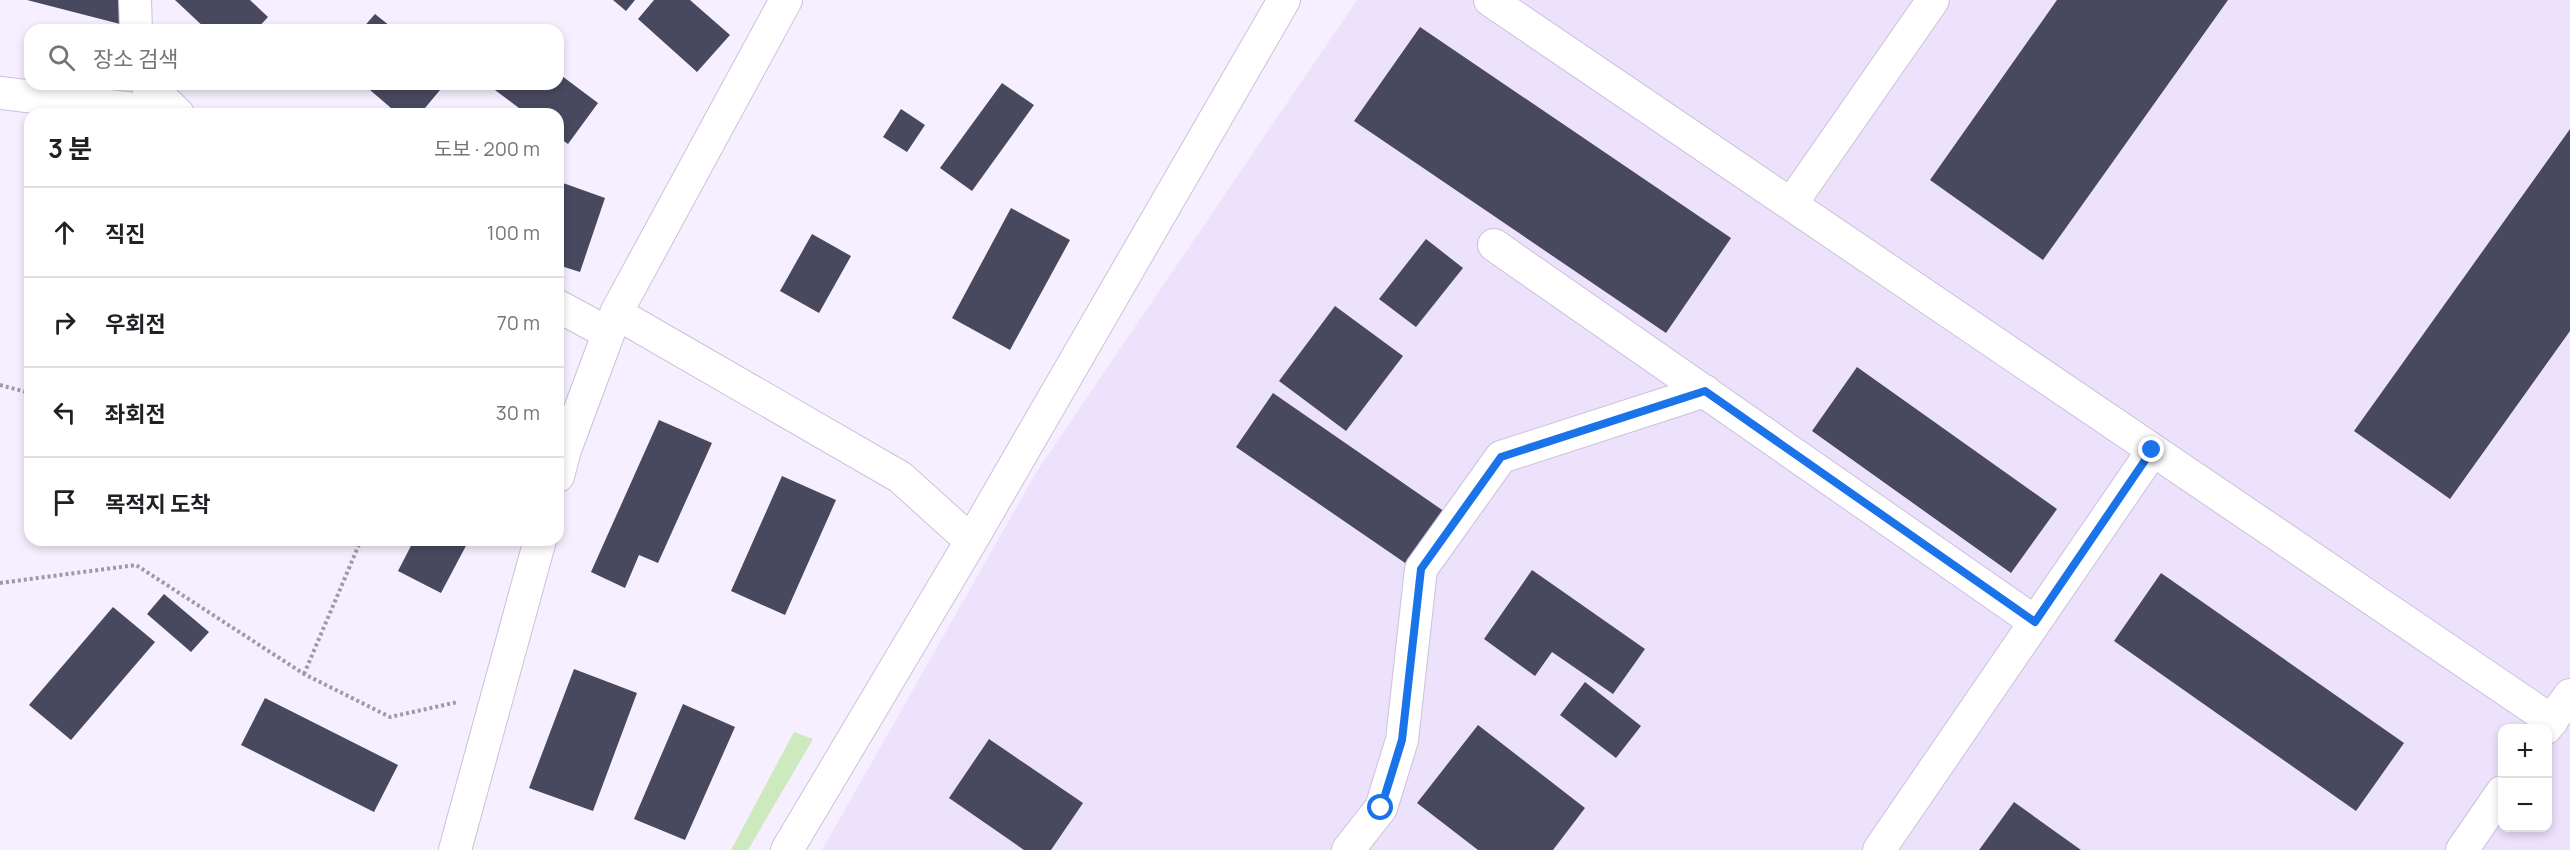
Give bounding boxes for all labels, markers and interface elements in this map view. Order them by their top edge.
search box [24,24,564,90]
icon: search [45,41,78,74]
text: 장소 검색 [93,44,178,74]
text: 3 분 [48,130,92,166]
text: 도보 · 200 m [434,135,540,162]
icon: ahead [48,216,81,249]
text: 직진 [105,219,145,249]
text: 100 m [487,219,540,246]
icon: right [48,306,81,339]
text: 우회전 [105,309,166,339]
text: 70 m [497,309,540,336]
icon: left [48,396,81,429]
text: 좌회전 [105,399,166,429]
text: 30 m [496,399,540,426]
route end [2138,436,2164,462]
icon: arrive [48,486,81,519]
text: 목적지 도착 [105,489,211,519]
map controls [2498,724,2552,832]
button: + [2498,724,2552,778]
button: − [2498,778,2552,832]
route start [1367,794,1393,820]

